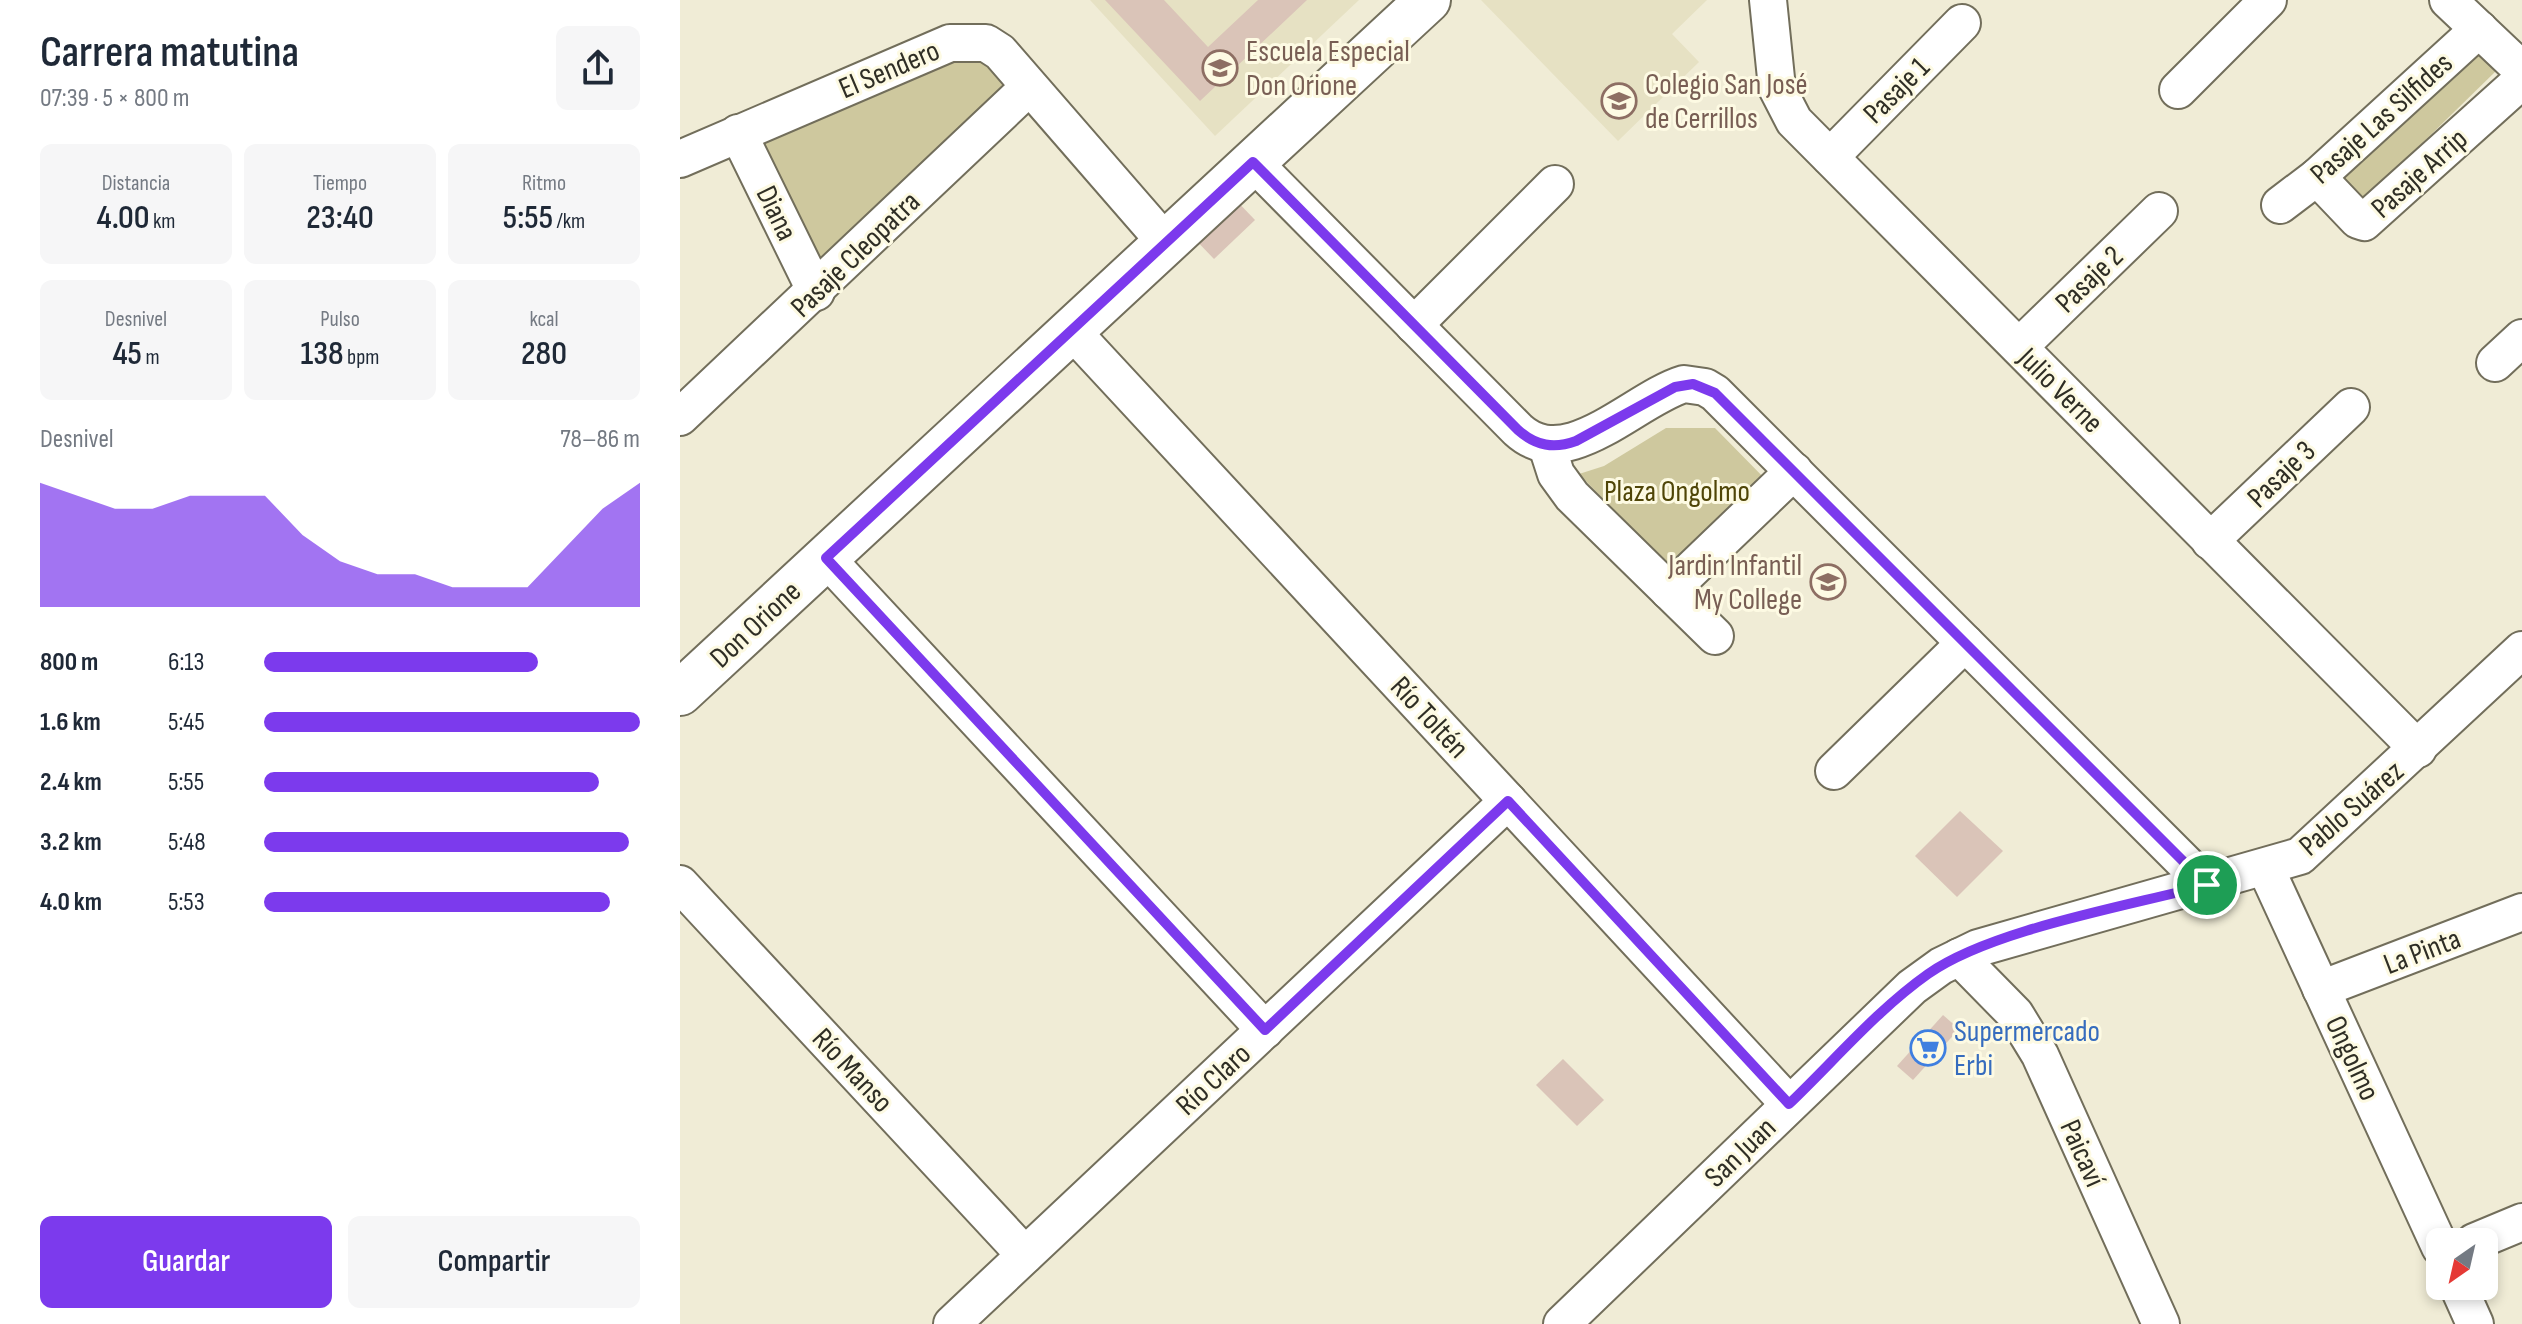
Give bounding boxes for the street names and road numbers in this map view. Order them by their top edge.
street label: El Sendero [834,33,945,107]
street label: Pasaje Las Silfides [2303,46,2460,192]
street label: Pasaje 1 [1856,50,1938,131]
street label: Pasaje Arrip [2364,121,2475,226]
street label: Diana [748,180,805,247]
street label: Pasaje Cleopatra [784,184,928,325]
street label: Pasaje 2 [2048,239,2131,321]
street label: Julio Verne [2009,340,2110,441]
street label: Pasaje 3 [2240,434,2323,516]
street label: Don Orione [703,574,809,676]
street label: Río Toltén [1382,669,1476,766]
street label: Pablo Suárez [2292,753,2412,864]
street label: La Pinta [2379,921,2466,983]
street label: Ongolmo [2317,1010,2387,1106]
street label: Río Manso [804,1021,900,1120]
street label: Río Claro [1169,1036,1258,1123]
street label: San Juan [1698,1110,1784,1195]
street label: Paicaví [2051,1114,2113,1193]

